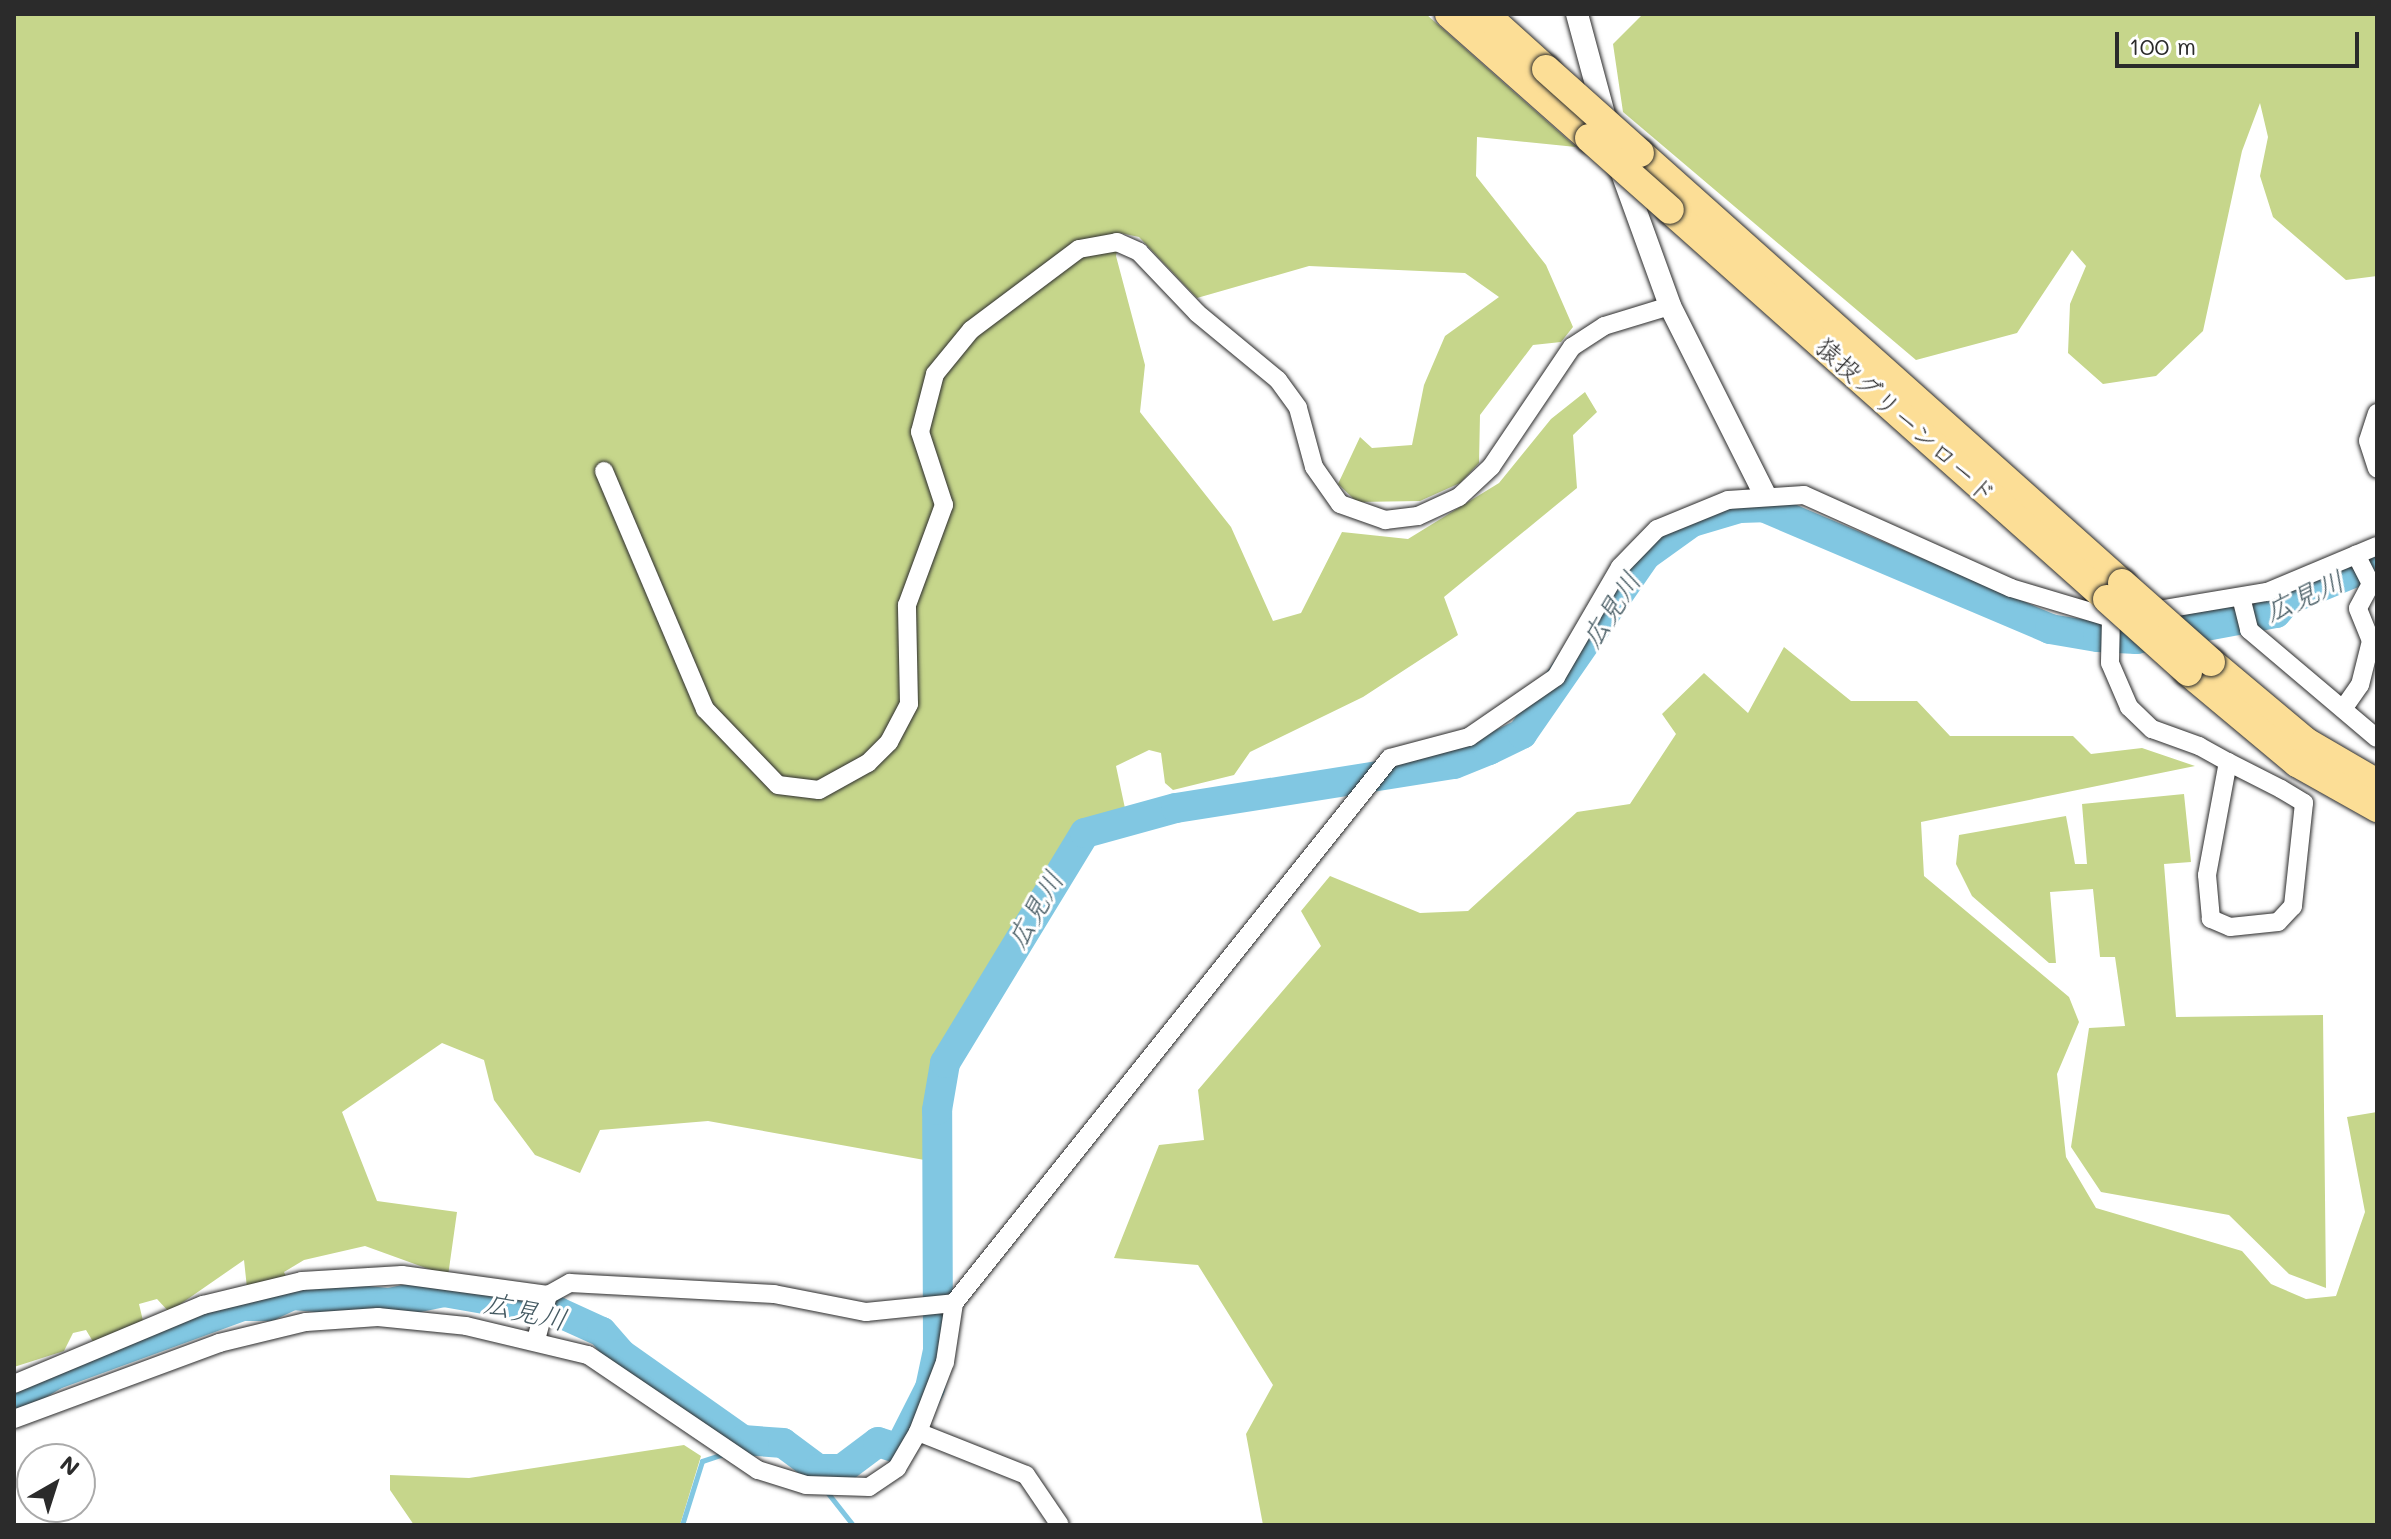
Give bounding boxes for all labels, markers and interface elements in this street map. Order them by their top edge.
scale bar [2119,16,2363,66]
text: 100 m [2129,30,2196,61]
street label: 猿投グリーンロード [1809,330,2003,510]
water label: 広見川 [2259,563,2349,627]
water label: 広見川 [1573,565,1647,653]
water label: 広見川 [998,864,1070,954]
water label: 広見川 [481,1284,571,1336]
north arrow [16,1443,96,1523]
text: N [55,1449,86,1482]

